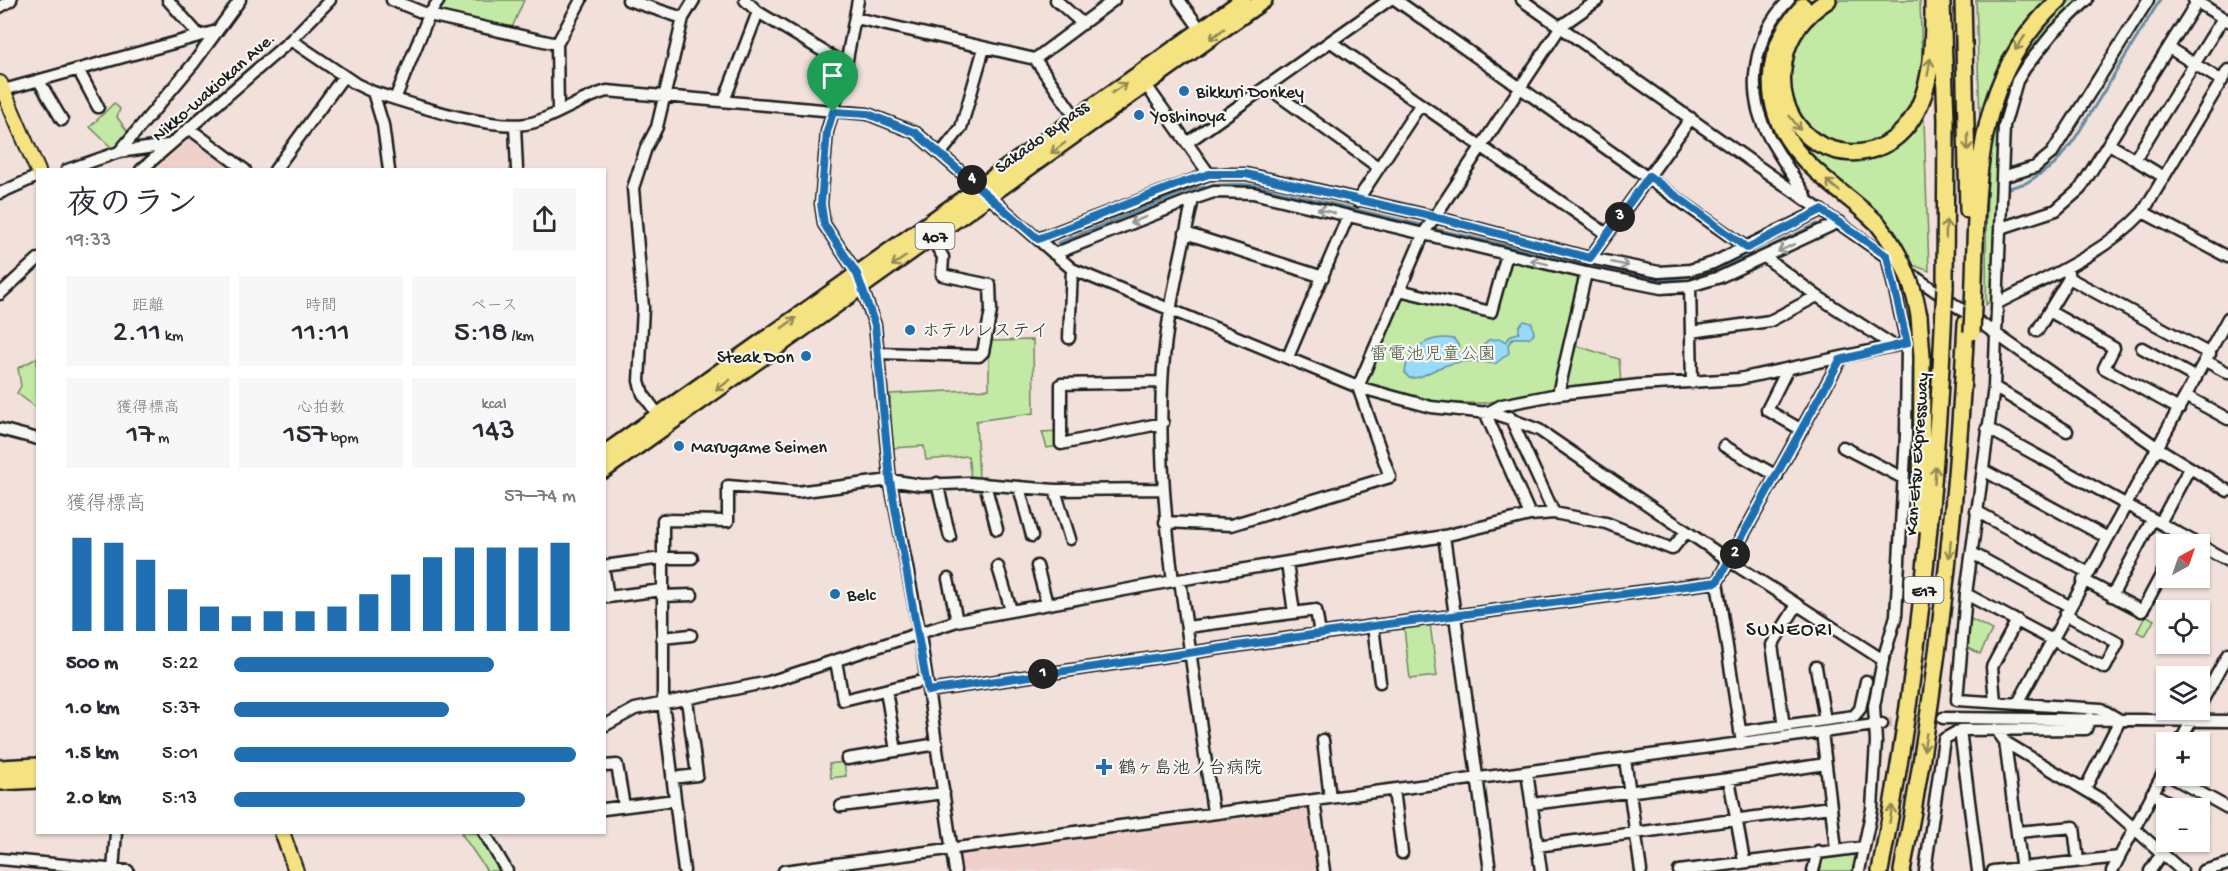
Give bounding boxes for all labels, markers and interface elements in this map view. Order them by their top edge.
one-way arrow [1209,28,1225,40]
street label: Nikko-wakiokan Ave. [149,29,280,147]
one-way arrow [2014,34,2026,51]
pin [807,50,858,112]
one-way arrow [1924,57,1935,77]
icon: arrive [816,59,849,92]
one-way arrow [1110,82,1126,94]
place label: Bikkuri Donkey [1195,83,1304,104]
marker: Bikkuri Donkey [1177,84,1191,98]
street label: Sakado Bypass [992,96,1095,179]
place label: Yoshinoya [1149,107,1227,128]
marker: Yoshinoya [1132,108,1146,122]
one-way arrow [1789,114,1801,130]
one-way arrow [1962,132,1974,152]
one-way arrow [1051,142,1067,154]
pin: 4 [957,165,987,195]
text: 4 [968,170,976,189]
one-way arrow [1826,179,1842,192]
text: 夜のラン [66,188,198,226]
button: share [513,188,576,251]
pin: 3 [1605,202,1635,232]
one-way arrow [1317,204,1336,216]
text: 3 [1616,207,1624,226]
one-way arrow [1129,215,1148,226]
one-way arrow [1940,220,1952,240]
road number: 407 [916,223,954,249]
text: 19:33 [66,230,111,253]
one-way arrow [1777,242,1795,254]
one-way arrow [892,255,908,267]
one-way arrow [1529,255,1548,267]
one-way arrow [1610,259,1629,270]
text: 距離 [132,298,164,317]
text: 時間 [305,298,337,317]
text: ペース [470,298,518,317]
text: 2.11 [113,317,161,352]
text: 11:11 [292,317,350,352]
text: 5:18 [454,317,508,352]
one-way arrow [780,317,796,329]
place label: ホテルレステイ [922,322,1048,343]
marker: ホテルレステイ [903,323,917,337]
text: km [161,328,183,347]
text: /km [508,328,534,347]
park label: 雷電池児童公園 [1370,344,1496,366]
place label: Steak Don [717,348,794,369]
marker: Steak Don [799,349,813,363]
street label: Kan-Etsu Expressway [1902,372,1935,536]
one-way arrow [715,379,731,391]
text: kcal [482,396,506,415]
text: 獲得標高 [116,400,180,419]
text: 心拍数 [297,400,345,419]
text: 143 [473,415,515,450]
text: 17 [127,419,154,454]
text: 157 [284,419,327,454]
text: m [154,430,169,449]
text: bpm [327,430,358,449]
place label: Marugame Seimen [691,438,827,459]
marker: Marugame Seimen [672,439,686,453]
one-way arrow [1930,465,1941,485]
text: 57–74 m [504,486,576,509]
text: 獲得標高 [66,494,146,517]
north arrow [2156,534,2210,588]
map controls [2156,534,2210,852]
one-way arrow [1944,538,1955,558]
pin: 2 [1720,539,1750,569]
text: 2 [1731,544,1739,563]
road number: E17 [1904,577,1944,603]
place label: Belc [846,586,876,607]
marker: Belc [828,587,842,601]
button: locate [2156,600,2210,654]
district label: SUNEORI [1746,619,1834,644]
text: 500 m [66,653,118,676]
text: 5:22 [162,653,198,676]
pin: 1 [1028,659,1058,689]
text: 1 [1040,664,1046,683]
button: layers [2156,666,2210,720]
text: 1.0 km [66,698,120,721]
text: 5:37 [162,698,200,721]
one-way arrow [1919,732,1930,752]
button: + [2156,732,2210,786]
text: 1.5 km [66,743,119,766]
text: 5:01 [162,743,198,766]
marker: 鶴ヶ島池ノ台病院 [1095,758,1113,776]
place label: 鶴ヶ島池ノ台病院 [1118,758,1262,780]
text: 2.0 km [66,788,121,811]
text: 5:13 [162,788,197,811]
button: − [2156,798,2210,852]
one-way arrow [1885,804,1896,824]

